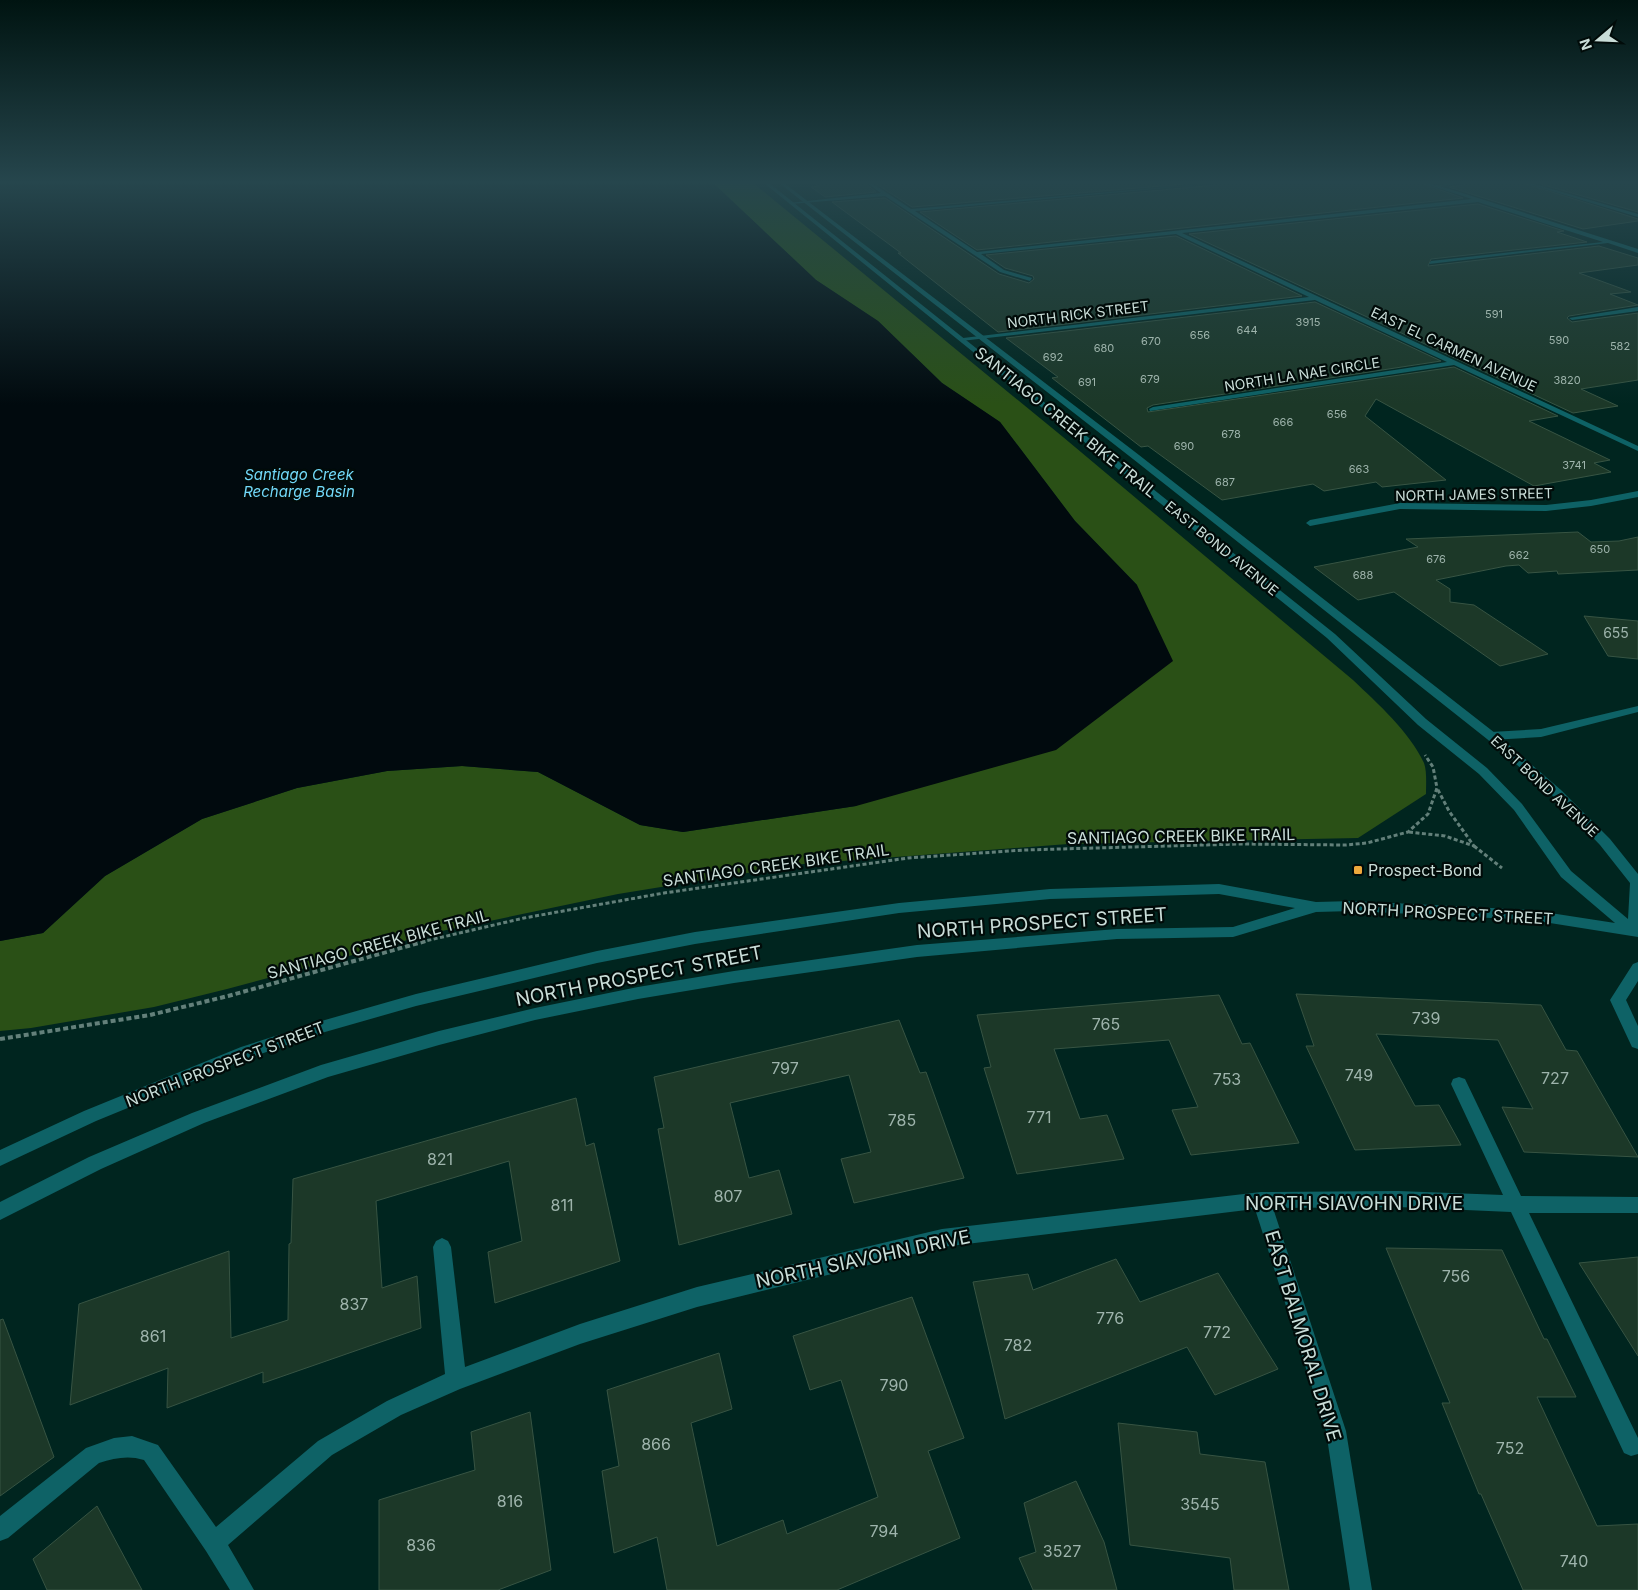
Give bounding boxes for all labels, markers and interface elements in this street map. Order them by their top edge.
north arrow [1573,15,1623,65]
text: N [1575,37,1595,52]
street label: NORTH RICK STREET [1006,297,1150,331]
street label: EAST EL CARMEN AVENUE [1369,303,1539,395]
house number: 591 [1485,307,1503,321]
house number: 3915 [1296,315,1321,329]
house number: 644 [1236,323,1258,337]
house number: 656 [1190,328,1210,342]
house number: 590 [1549,333,1569,347]
house number: 670 [1141,334,1161,348]
house number: 582 [1610,339,1630,353]
house number: 680 [1094,341,1114,355]
street label: SANTIAGO CREEK BIKE TRAIL [971,342,1161,502]
house number: 692 [1043,350,1063,364]
street label: NORTH LA NAE CIRCLE [1223,353,1381,395]
house number: 679 [1140,372,1160,386]
house number: 3820 [1553,373,1581,387]
house number: 691 [1078,375,1096,389]
house number: 656 [1327,407,1347,421]
house number: 666 [1273,415,1293,429]
house number: 678 [1221,427,1241,441]
house number: 690 [1174,439,1194,453]
house number: 3741 [1562,458,1586,472]
house number: 663 [1349,462,1369,476]
water label: Santiago Creek Recharge Basin [243,465,355,501]
house number: 687 [1215,475,1235,489]
street label: NORTH JAMES STREET [1395,484,1553,504]
street label: EAST BOND AVENUE [1162,497,1282,599]
house number: 650 [1590,542,1610,556]
house number: 662 [1509,548,1529,562]
house number: 676 [1426,552,1446,566]
house number: 688 [1353,568,1373,582]
house number: 655 [1603,624,1629,641]
street label: EAST BOND AVENUE [1488,732,1602,840]
street label: SANTIAGO CREEK BIKE TRAIL [1067,824,1295,848]
street label: SANTIAGO CREEK BIKE TRAIL [662,839,890,891]
place label: Prospect-Bond [1368,860,1482,880]
marker: Prospect-Bond [1352,864,1364,876]
street label: NORTH PROSPECT STREET [1342,897,1554,929]
street label: NORTH PROSPECT STREET [916,903,1168,943]
street label: SANTIAGO CREEK BIKE TRAIL [265,905,491,983]
street label: NORTH PROSPECT STREET [514,941,764,1011]
house number: 739 [1412,1008,1440,1028]
house number: 765 [1092,1014,1120,1034]
street label: NORTH PROSPECT STREET [123,1017,327,1111]
house number: 797 [771,1058,799,1078]
house number: 749 [1345,1065,1373,1085]
house number: 727 [1541,1068,1569,1088]
house number: 753 [1213,1069,1241,1089]
house number: 771 [1027,1107,1051,1127]
house number: 785 [888,1110,916,1130]
house number: 821 [427,1149,453,1169]
house number: 807 [714,1186,742,1206]
street label: NORTH SIAVOHN DRIVE [1245,1192,1463,1215]
house number: 811 [551,1195,573,1215]
street label: NORTH SIAVOHN DRIVE [754,1225,972,1293]
street label: EAST BALMORAL DRIVE [1260,1228,1346,1444]
house number: 756 [1442,1266,1470,1286]
house number: 837 [340,1294,368,1314]
house number: 776 [1096,1308,1124,1328]
house number: 772 [1203,1322,1231,1342]
house number: 861 [140,1326,166,1346]
house number: 782 [1004,1335,1032,1355]
house number: 790 [880,1375,908,1395]
house number: 866 [641,1434,671,1454]
house number: 752 [1496,1438,1524,1458]
house number: 816 [497,1491,523,1511]
house number: 3545 [1180,1494,1220,1514]
house number: 794 [869,1521,899,1541]
house number: 836 [406,1535,436,1555]
house number: 3527 [1043,1541,1081,1561]
house number: 740 [1560,1551,1588,1571]

